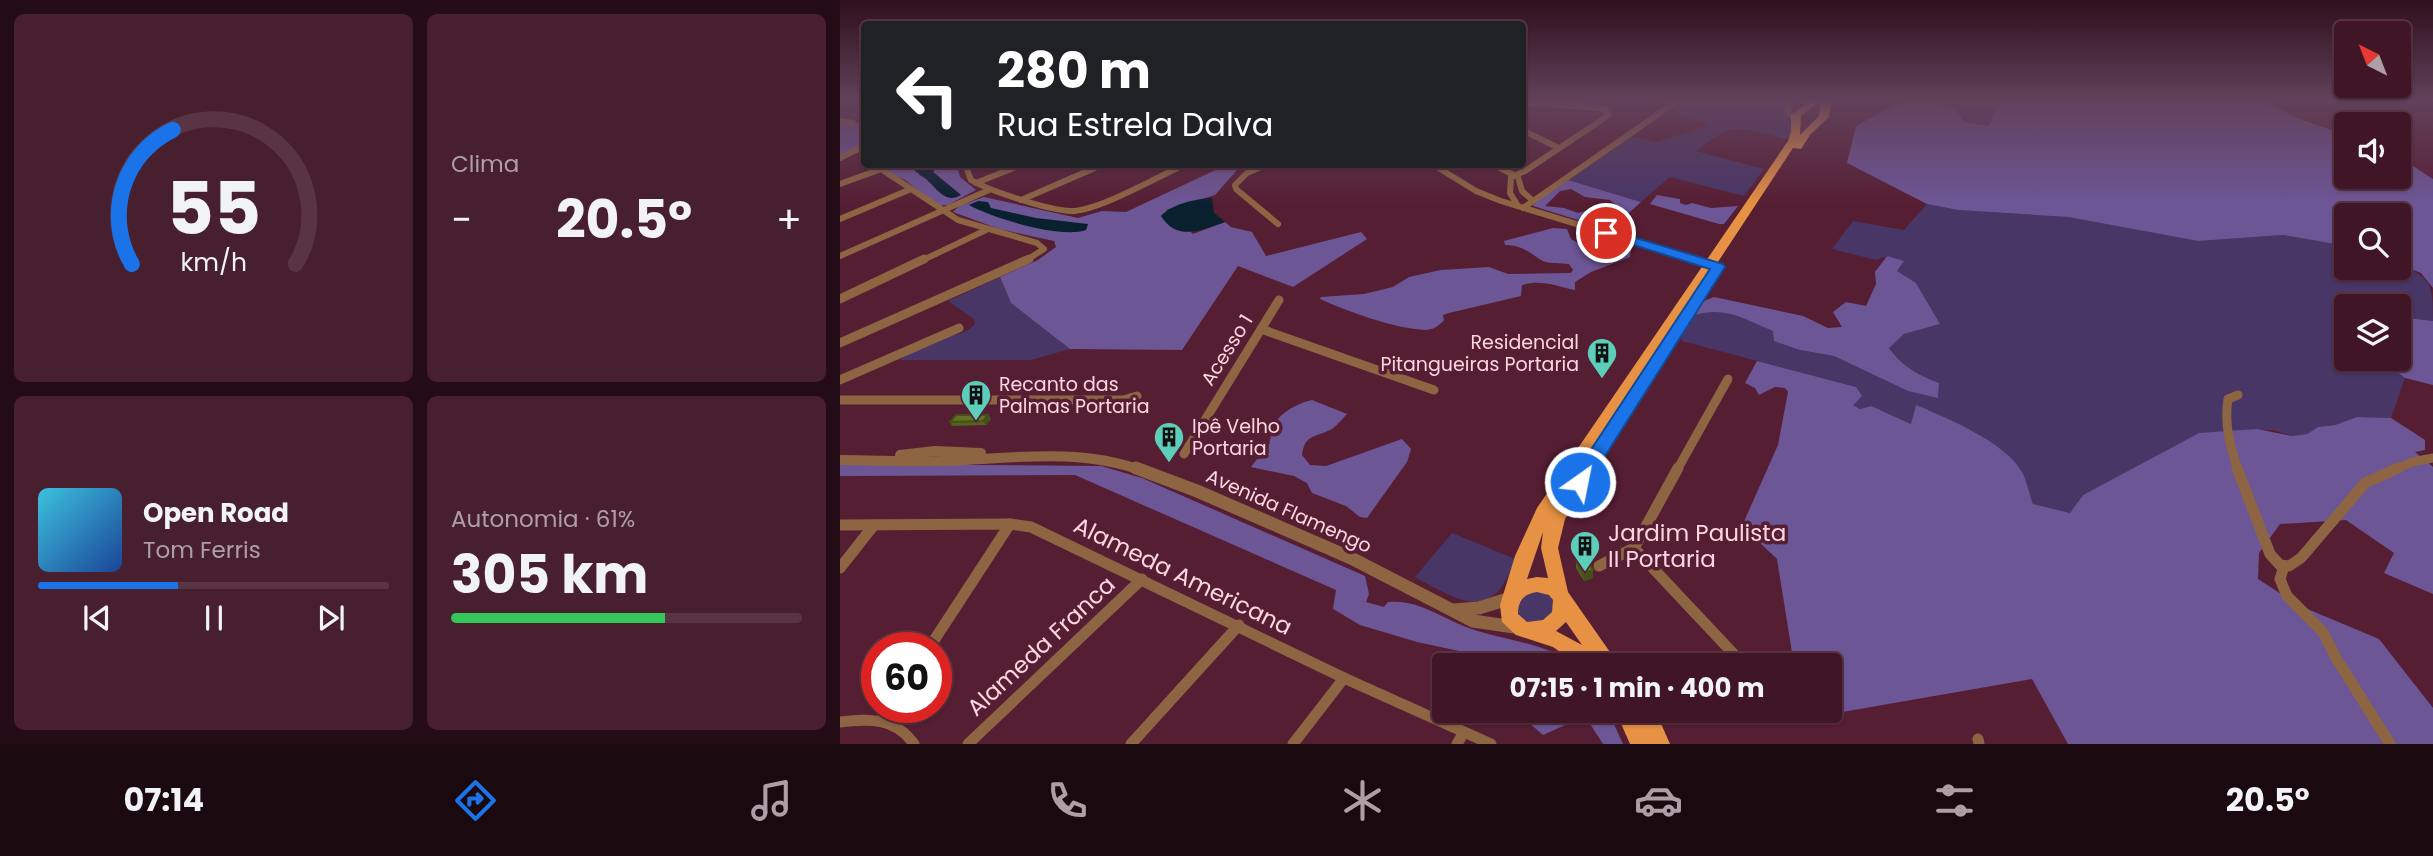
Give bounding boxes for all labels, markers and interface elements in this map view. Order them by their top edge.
north arrow [2334,21,2412,98]
map controls [2334,21,2411,371]
text: 280 m [997,37,1151,105]
icon: left [882,49,973,140]
text: Rua Estrela Dalva [997,102,1273,147]
button: sound [2334,112,2411,189]
text: Clima [451,148,519,180]
text: 55 [166,158,261,259]
text: 20.5° [556,183,692,256]
text: − [451,193,472,246]
text: + [776,193,802,246]
pin [1576,203,1636,263]
button: search [2334,203,2411,280]
icon: arrive [1587,214,1625,252]
text: km/h [180,245,247,280]
button: layers [2334,294,2411,371]
street label: Acesso 1 [1195,309,1259,391]
place label: Residencial Pitangueiras Portaria [1380,329,1579,378]
building icon: Residencial Pitangueiras Portaria [1585,336,1619,380]
place label: Recanto das Palmas Portaria [999,371,1150,420]
building icon: Recanto das Palmas Portaria [959,378,993,422]
place label: Ipê Velho Portaria [1192,413,1280,462]
building icon: Ipê Velho Portaria [1152,420,1186,464]
position arrow [1543,445,1617,519]
street label: Avenida Flamengo [1202,462,1376,560]
text: Open Road [143,495,289,531]
text: Autonomia · 61% [451,503,635,535]
street label: Alameda Americana [1068,509,1298,643]
place label: Jardim Paulista II Portaria [1608,517,1786,575]
building icon: Jardim Paulista II Portaria [1568,529,1602,573]
text: Tom Ferris [143,534,261,566]
text: 305 km [451,538,648,611]
street label: Alameda Franca [960,569,1122,723]
icon: previous [78,599,116,637]
icon: pause [195,599,233,637]
icon: next [312,599,350,637]
speed limit sign: 60 [861,632,952,723]
text: 07:15 · 1 min · 400 m [1509,670,1765,706]
icon: directions [451,776,500,825]
icon: music [747,776,796,825]
icon: phone [1043,776,1092,825]
icon: climate [1338,776,1387,825]
icon: car [1634,776,1683,825]
icon: filters [1930,776,1979,825]
text: 07:14 [123,777,204,822]
text: 20.5° [2226,777,2310,822]

